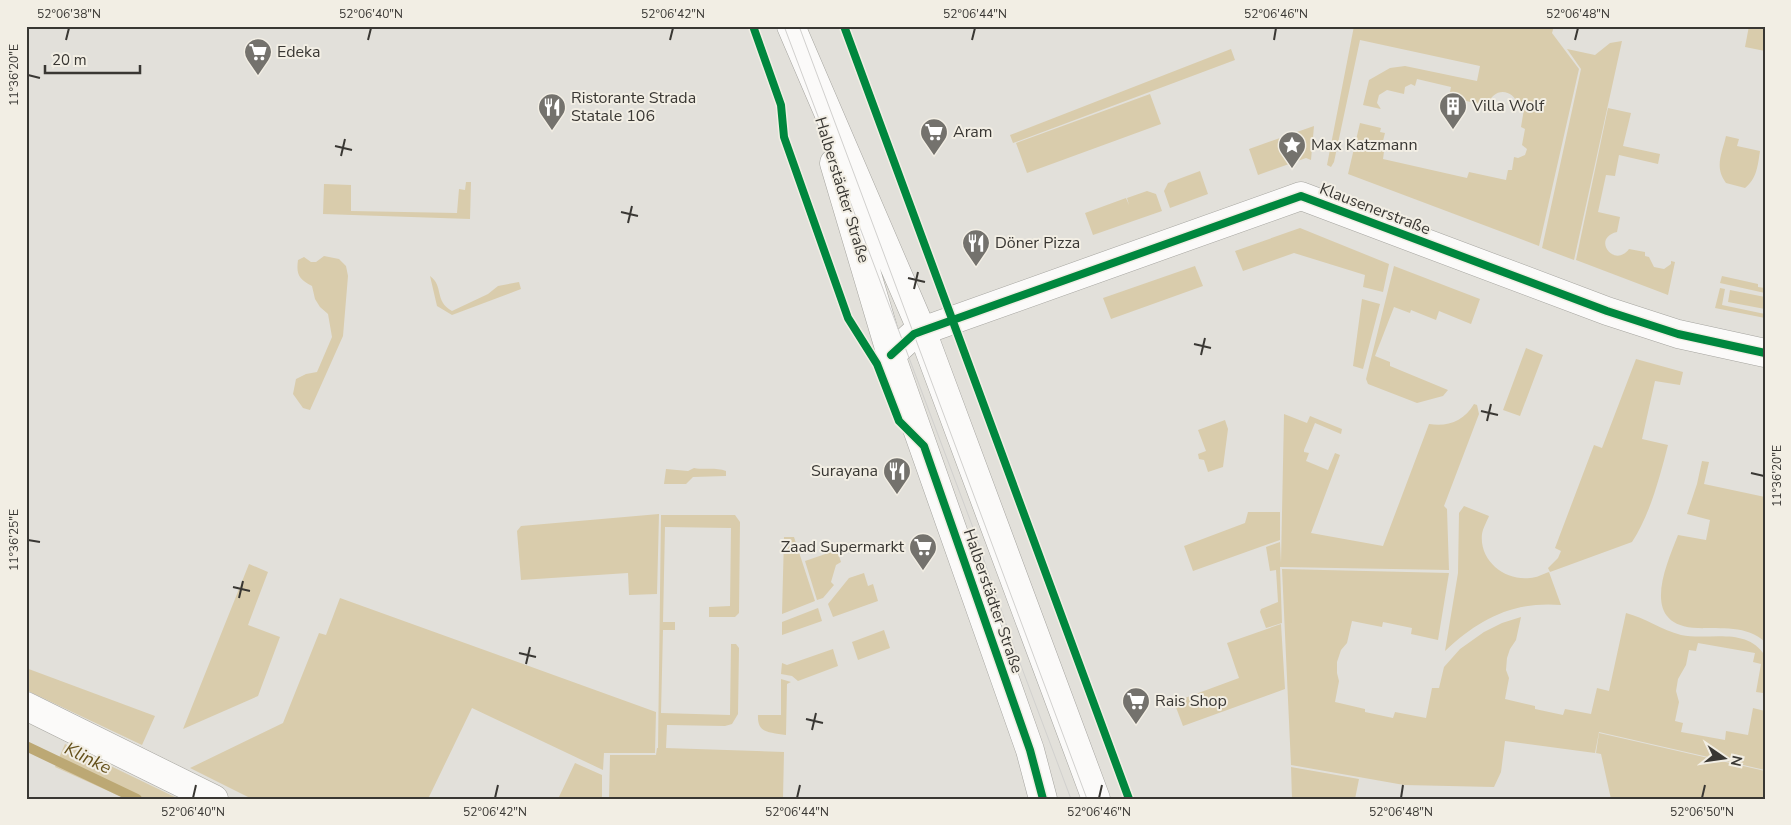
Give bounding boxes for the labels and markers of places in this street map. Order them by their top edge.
supermarket icon: Edeka [243,37,273,76]
place label: Edeka [277,41,321,63]
place label: Ristorante Strada Statale 106 [571,87,696,127]
building icon: Villa Wolf [1438,91,1468,130]
restaurant icon: Ristorante Strada Statale 106 [537,92,567,131]
place label: Villa Wolf [1471,95,1545,117]
supermarket icon: Aram [919,117,949,156]
place label: Aram [953,121,993,143]
place icon: Max Katzmann [1277,130,1307,169]
place label: Max Katzmann [1311,134,1418,156]
restaurant icon: Döner Pizza [961,228,991,267]
place label: Döner Pizza [995,232,1080,254]
restaurant icon: Surayana [882,456,912,495]
place label: Surayana [811,460,878,482]
supermarket icon: Zaad Supermarkt [908,532,938,571]
place label: Zaad Supermarkt [781,536,904,558]
supermarket icon: Rais Shop [1121,686,1151,725]
place label: Rais Shop [1155,690,1227,712]

